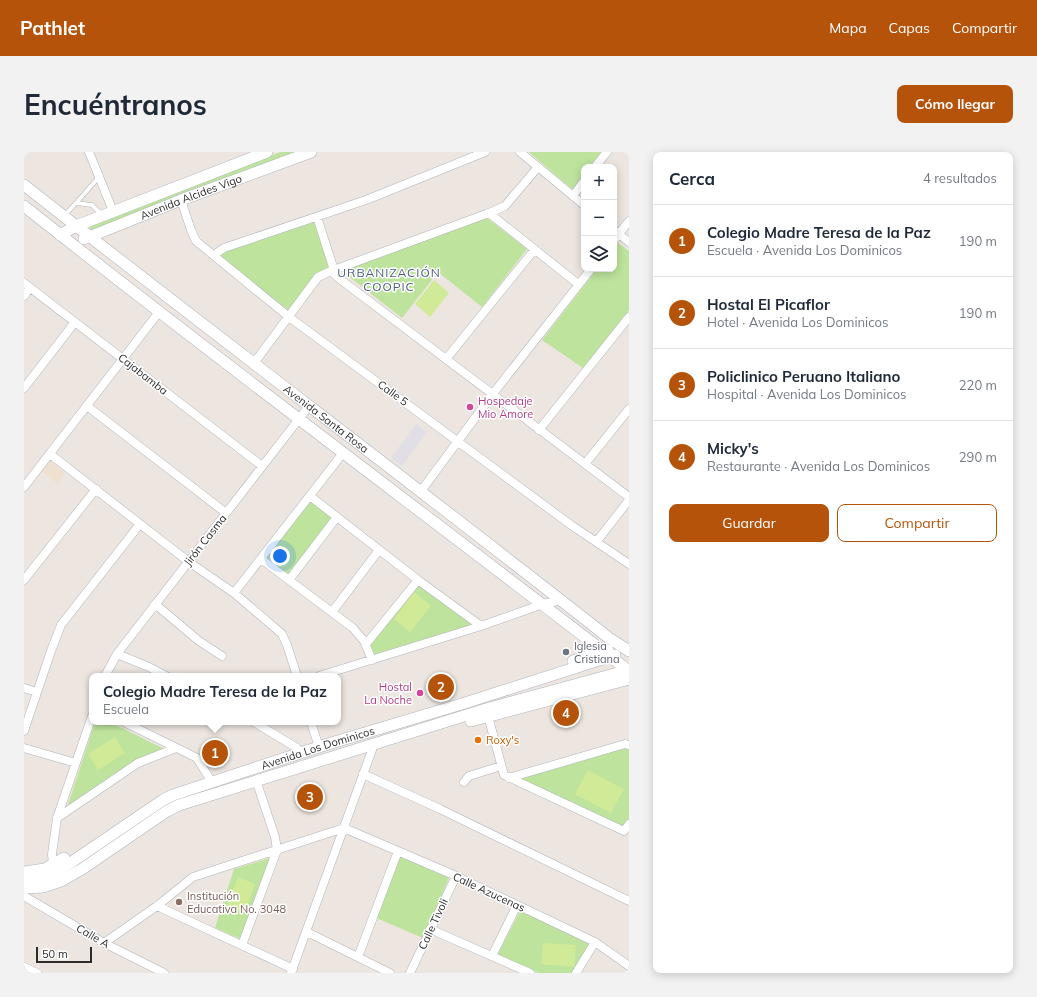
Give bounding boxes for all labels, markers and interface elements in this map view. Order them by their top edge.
text: Pathlet [20,16,85,40]
text: Mapa [829,19,867,37]
text: Capas [889,19,930,37]
text: Compartir [952,19,1017,37]
button: Cómo llegar [897,85,1013,123]
text: Encuéntranos [24,87,207,122]
map controls [581,164,617,272]
button: + [581,164,617,200]
text: Cerca [669,168,715,189]
text: 4 resultados [923,170,997,186]
street label: Avenida Alcides Vigo [138,171,244,223]
button: − [581,200,617,236]
text: Colegio Madre Teresa de la Paz [707,223,931,242]
text: 1 [678,233,686,249]
text: 190 m [959,233,997,249]
button: layers [581,236,617,272]
text: Escuela · Avenida Los Dominicos [707,242,902,258]
district label: URBANIZACIÓN COOPIC [337,265,441,294]
text: Hostal El Picaflor [707,295,830,314]
text: 2 [678,305,686,321]
text: 190 m [959,305,997,321]
text: Hotel · Avenida Los Dominicos [707,314,888,330]
street label: Cajabamba [115,350,171,398]
text: Policlinico Peruano Italiano [707,367,900,386]
street label: Calle 5 [375,377,411,409]
text: 3 [678,377,686,393]
text: 220 m [959,377,997,393]
street label: Avenida Santa Rosa [281,382,372,456]
text: Hospital · Avenida Los Dominicos [707,386,907,402]
place label: Hospedaje Mio Amore [478,394,533,421]
marker: Hospedaje Mio Amore [465,402,475,412]
text: Micky's [707,439,759,458]
text: 4 [678,449,686,465]
text: 290 m [959,449,997,465]
text: Restaurante · Avenida Los Dominicos [707,458,930,474]
button: Guardar [669,504,829,542]
button: Compartir [837,504,997,542]
street label: Jirón Casma [181,511,229,569]
your location [270,546,290,566]
place label: Iglesia Cristiana [574,639,620,666]
marker: Iglesia Cristiana [561,647,571,657]
pin: 2 [428,672,454,702]
popup [89,673,341,725]
place label: Hostal La Noche [364,680,412,707]
text: Colegio Madre Teresa de la Paz [103,682,327,701]
marker: Hostal La Noche [415,688,425,698]
pin: 4 [553,698,579,728]
text: Escuela [103,701,149,717]
street label: Avenida Los Dominicos [259,723,376,773]
place label: Roxy's [486,733,519,747]
marker: Roxy's [473,735,483,745]
pin: 1 [202,738,228,768]
pin: 3 [297,782,323,812]
street label: Calle Azucenas [451,869,527,915]
place label: Institución Educativa No. 3048 [187,889,286,916]
street label: Calle Tivoli [415,896,451,952]
marker: Institución Educativa No. 3048 [174,897,184,907]
street label: Calle A [74,921,112,951]
scale bar [36,945,92,964]
text: 50 m [42,947,68,961]

